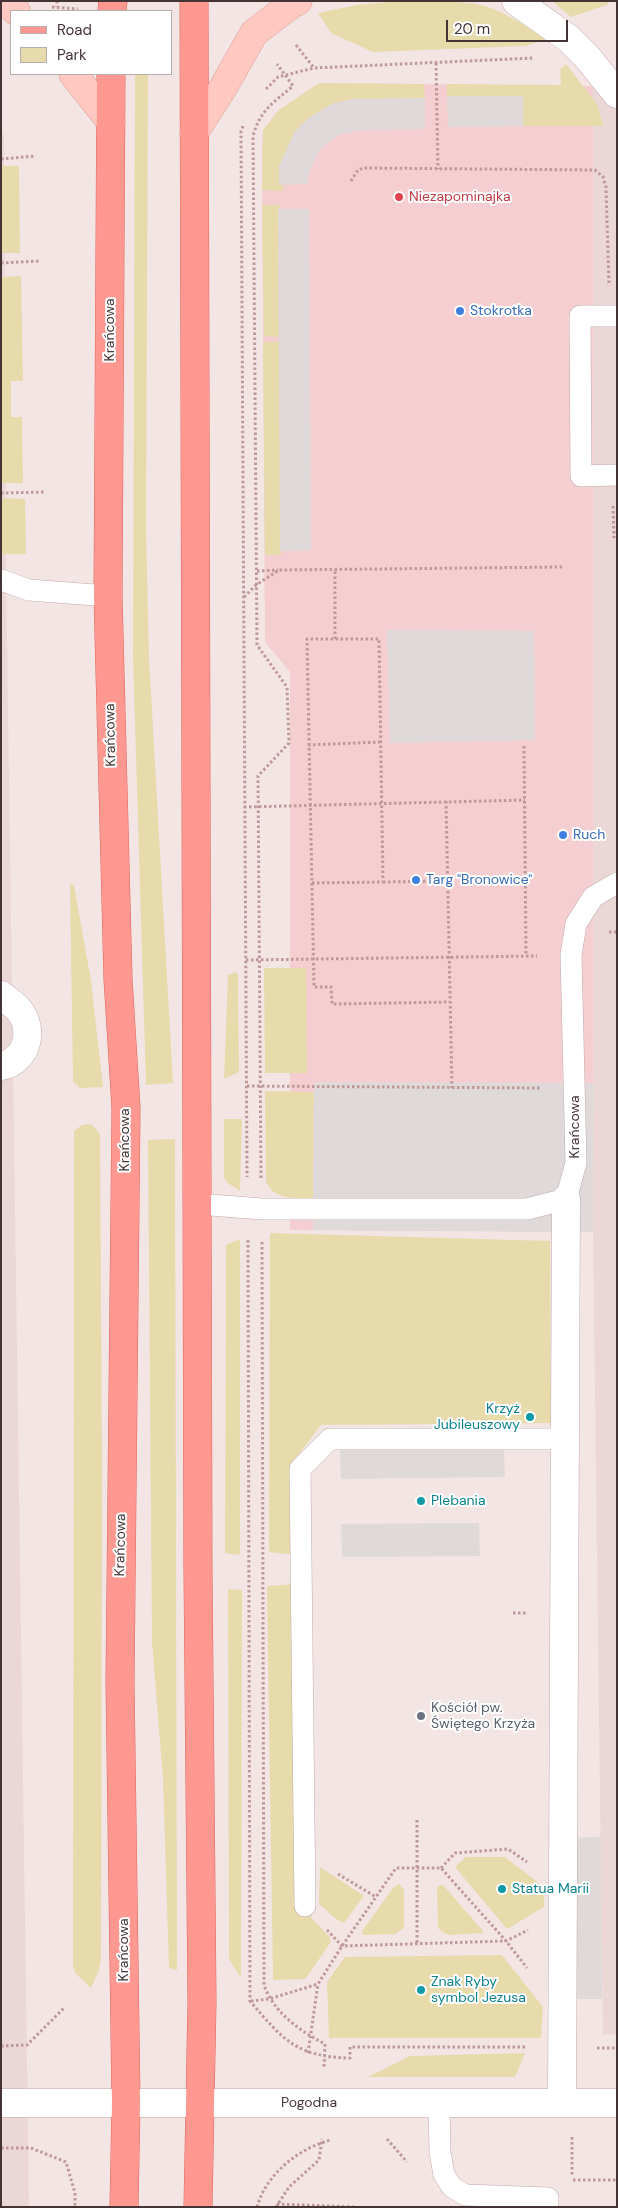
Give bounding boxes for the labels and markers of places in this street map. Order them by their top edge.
place label: Niezapominajka [409,189,511,205]
marker: Niezapominajka [393,191,405,203]
place label: Stokrotka [470,303,532,319]
marker: Stokrotka [454,305,466,317]
place label: Ruch [573,827,605,843]
marker: Ruch [557,829,569,841]
place label: Targ "Bronowice" [426,872,532,888]
marker: Targ "Bronowice" [410,874,422,886]
place label: Krzyż Jubileuszowy [434,1401,520,1434]
marker: Krzyż Jubileuszowy [524,1411,536,1423]
place label: Plebania [431,1493,486,1509]
marker: Plebania [415,1495,427,1507]
place label: Kościół pw. Świętego Krzyża [431,1700,535,1732]
marker: Kościół pw. Świętego Krzyża [415,1710,427,1722]
place label: Statua Marii [512,1881,589,1897]
marker: Statua Marii [496,1883,508,1895]
place label: Znak Ryby symbol Jezusa [431,1974,526,2006]
marker: Znak Ryby symbol Jezusa [415,1984,427,1996]

